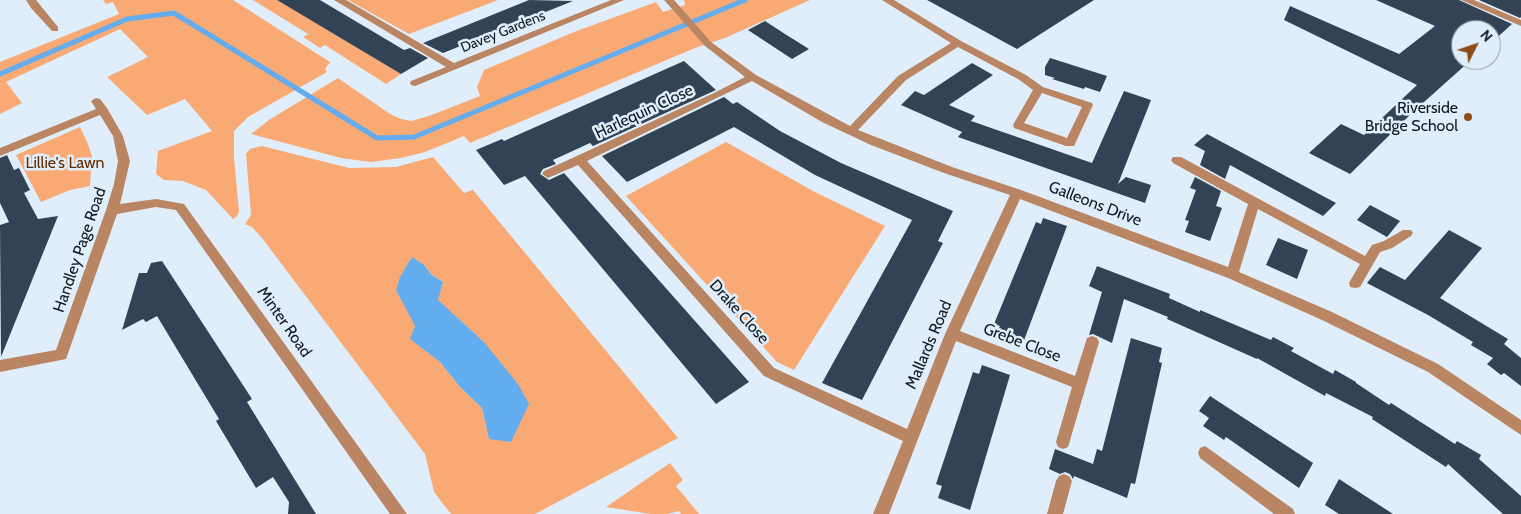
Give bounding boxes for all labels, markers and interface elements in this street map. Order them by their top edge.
street label: Davey Gardens [458,7,548,57]
north arrow [1451,20,1501,70]
text: N [1477,26,1497,45]
street label: Harlequin Close [592,81,696,143]
place label: Riverside Bridge School [1365,98,1458,136]
marker: Riverside Bridge School [1462,111,1474,123]
park label: Lillie's Lawn [25,153,105,173]
street label: Galleons Drive [1046,177,1144,231]
street label: Handley Page Road [50,185,110,315]
street label: Drake Close [705,276,773,348]
street label: Minter Road [253,283,315,361]
street label: Mallards Road [902,298,956,392]
street label: Grebe Close [980,319,1064,367]

